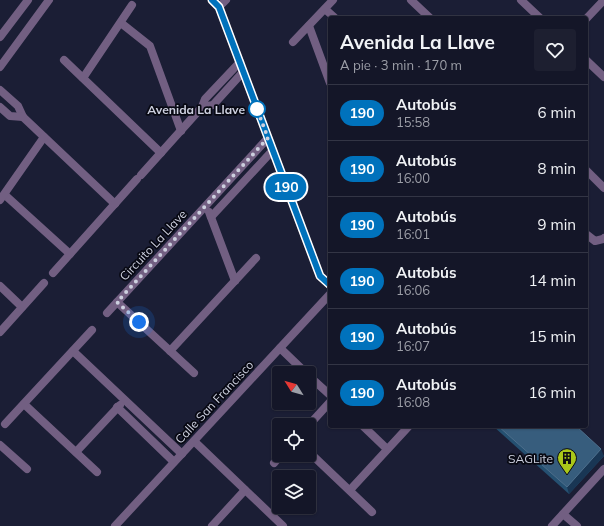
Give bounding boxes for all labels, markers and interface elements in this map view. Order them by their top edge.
button: heart [534,29,576,71]
text: Avenida La Llave [340,30,495,54]
text: A pie · 3 min · 170 m [340,57,462,73]
text: Autobús [396,95,456,114]
marker: Avenida La Llave [248,100,266,118]
place label: Avenida La Llave [147,102,245,117]
text: 6 min [538,103,576,122]
text: 190 [349,104,375,122]
text: 15:58 [396,114,430,130]
text: Autobús [396,151,456,170]
text: 8 min [538,159,576,178]
text: 190 [349,160,375,178]
text: 16:00 [396,170,430,186]
line badge: 190 [263,174,309,200]
text: 190 [273,178,299,196]
street label: Circuito La Llave [116,206,190,284]
text: Autobús [396,207,456,226]
text: 9 min [538,215,576,234]
text: 190 [349,216,375,234]
text: 16:01 [396,226,430,242]
text: Autobús [396,263,456,282]
text: 14 min [529,271,576,290]
text: 190 [349,272,375,290]
text: 16:06 [396,282,430,298]
your location [129,312,149,332]
text: Autobús [396,319,456,338]
text: 15 min [529,327,576,346]
text: 190 [349,328,375,346]
text: 16:07 [396,338,430,354]
street label: Calle San Francisco [172,357,256,447]
north arrow [272,366,316,410]
map controls [272,366,316,514]
text: Autobús [396,375,456,394]
text: 16 min [529,383,576,402]
text: 190 [349,384,375,402]
text: 16:08 [396,394,430,410]
button: locate [272,418,316,462]
building icon: SAGLite [556,447,578,475]
place label: SAGLite [508,451,553,466]
button: layers [272,470,316,514]

